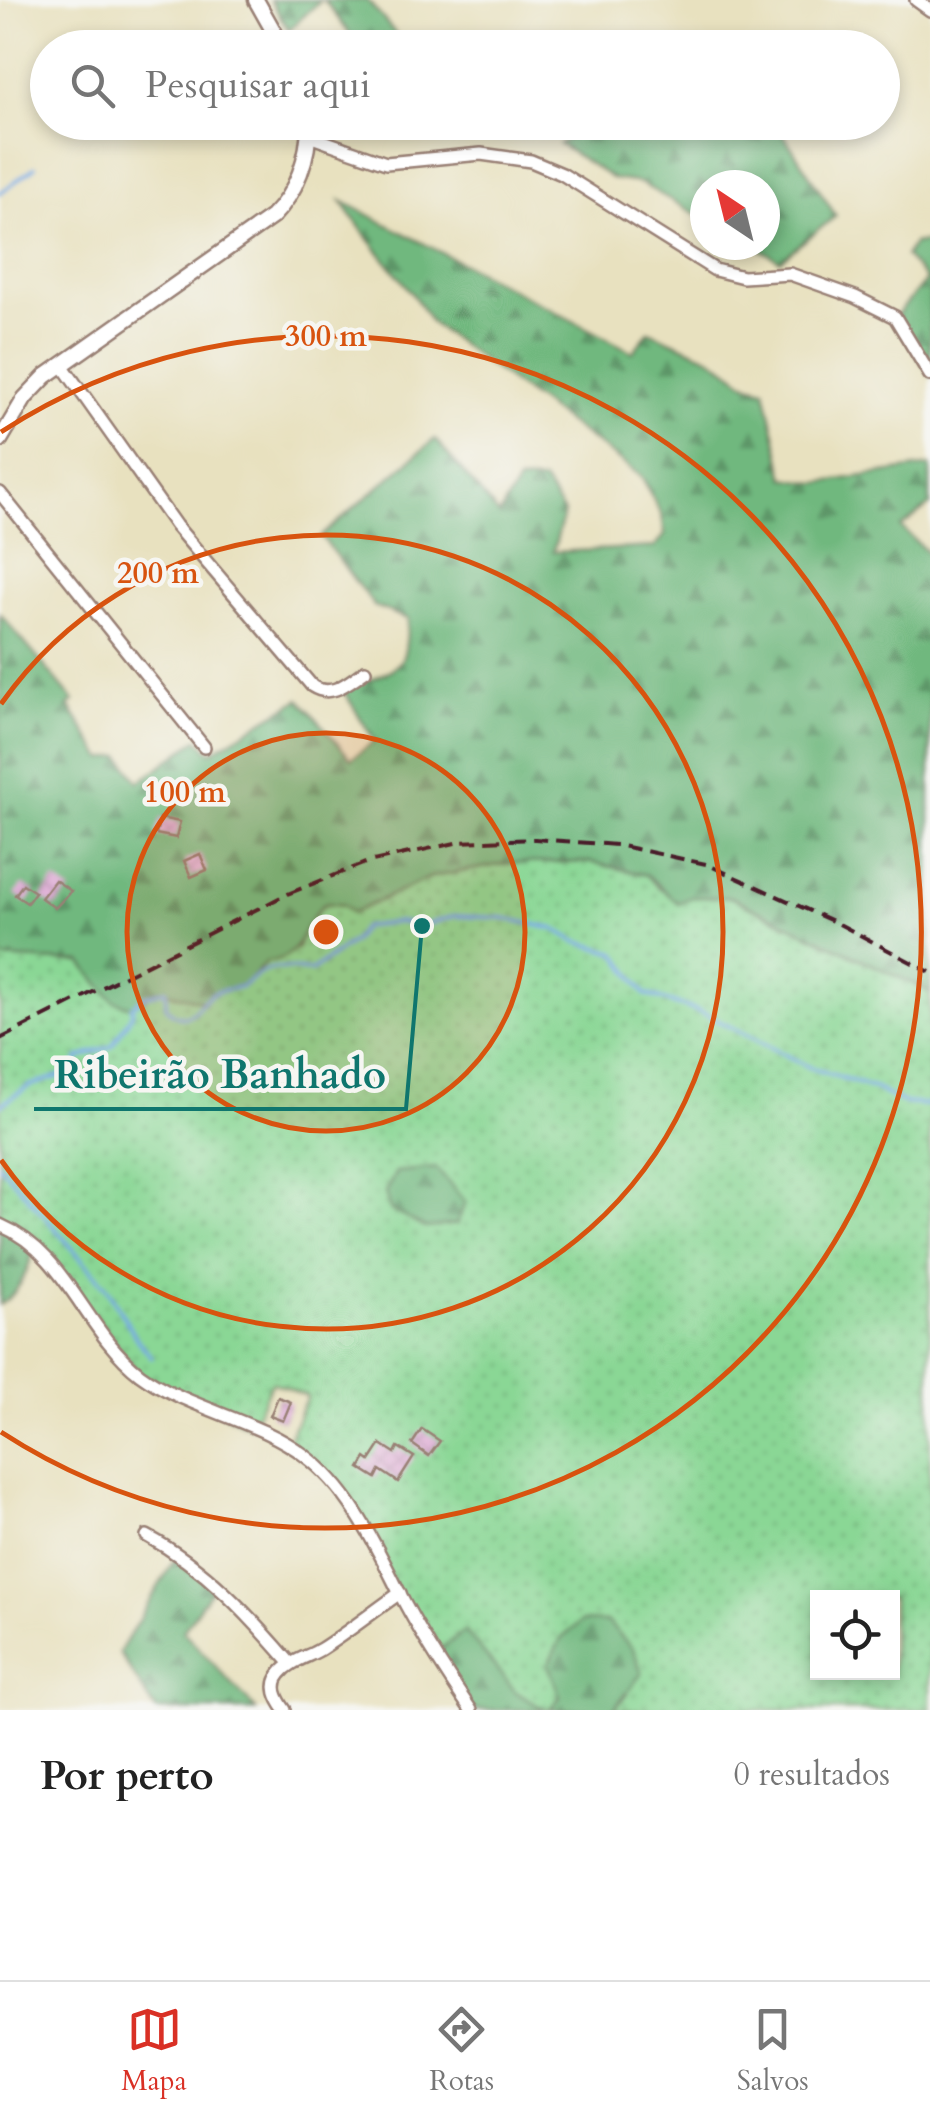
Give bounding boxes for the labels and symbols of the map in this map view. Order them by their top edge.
north arrow [690,170,780,260]
text: 300 m [285,316,367,357]
text: 200 m [117,553,199,594]
text: 100 m [144,772,226,813]
centre of rings [308,914,344,950]
callout: Ribeirão Banhado [34,1039,406,1109]
text: Ribeirão Banhado [54,1048,386,1103]

